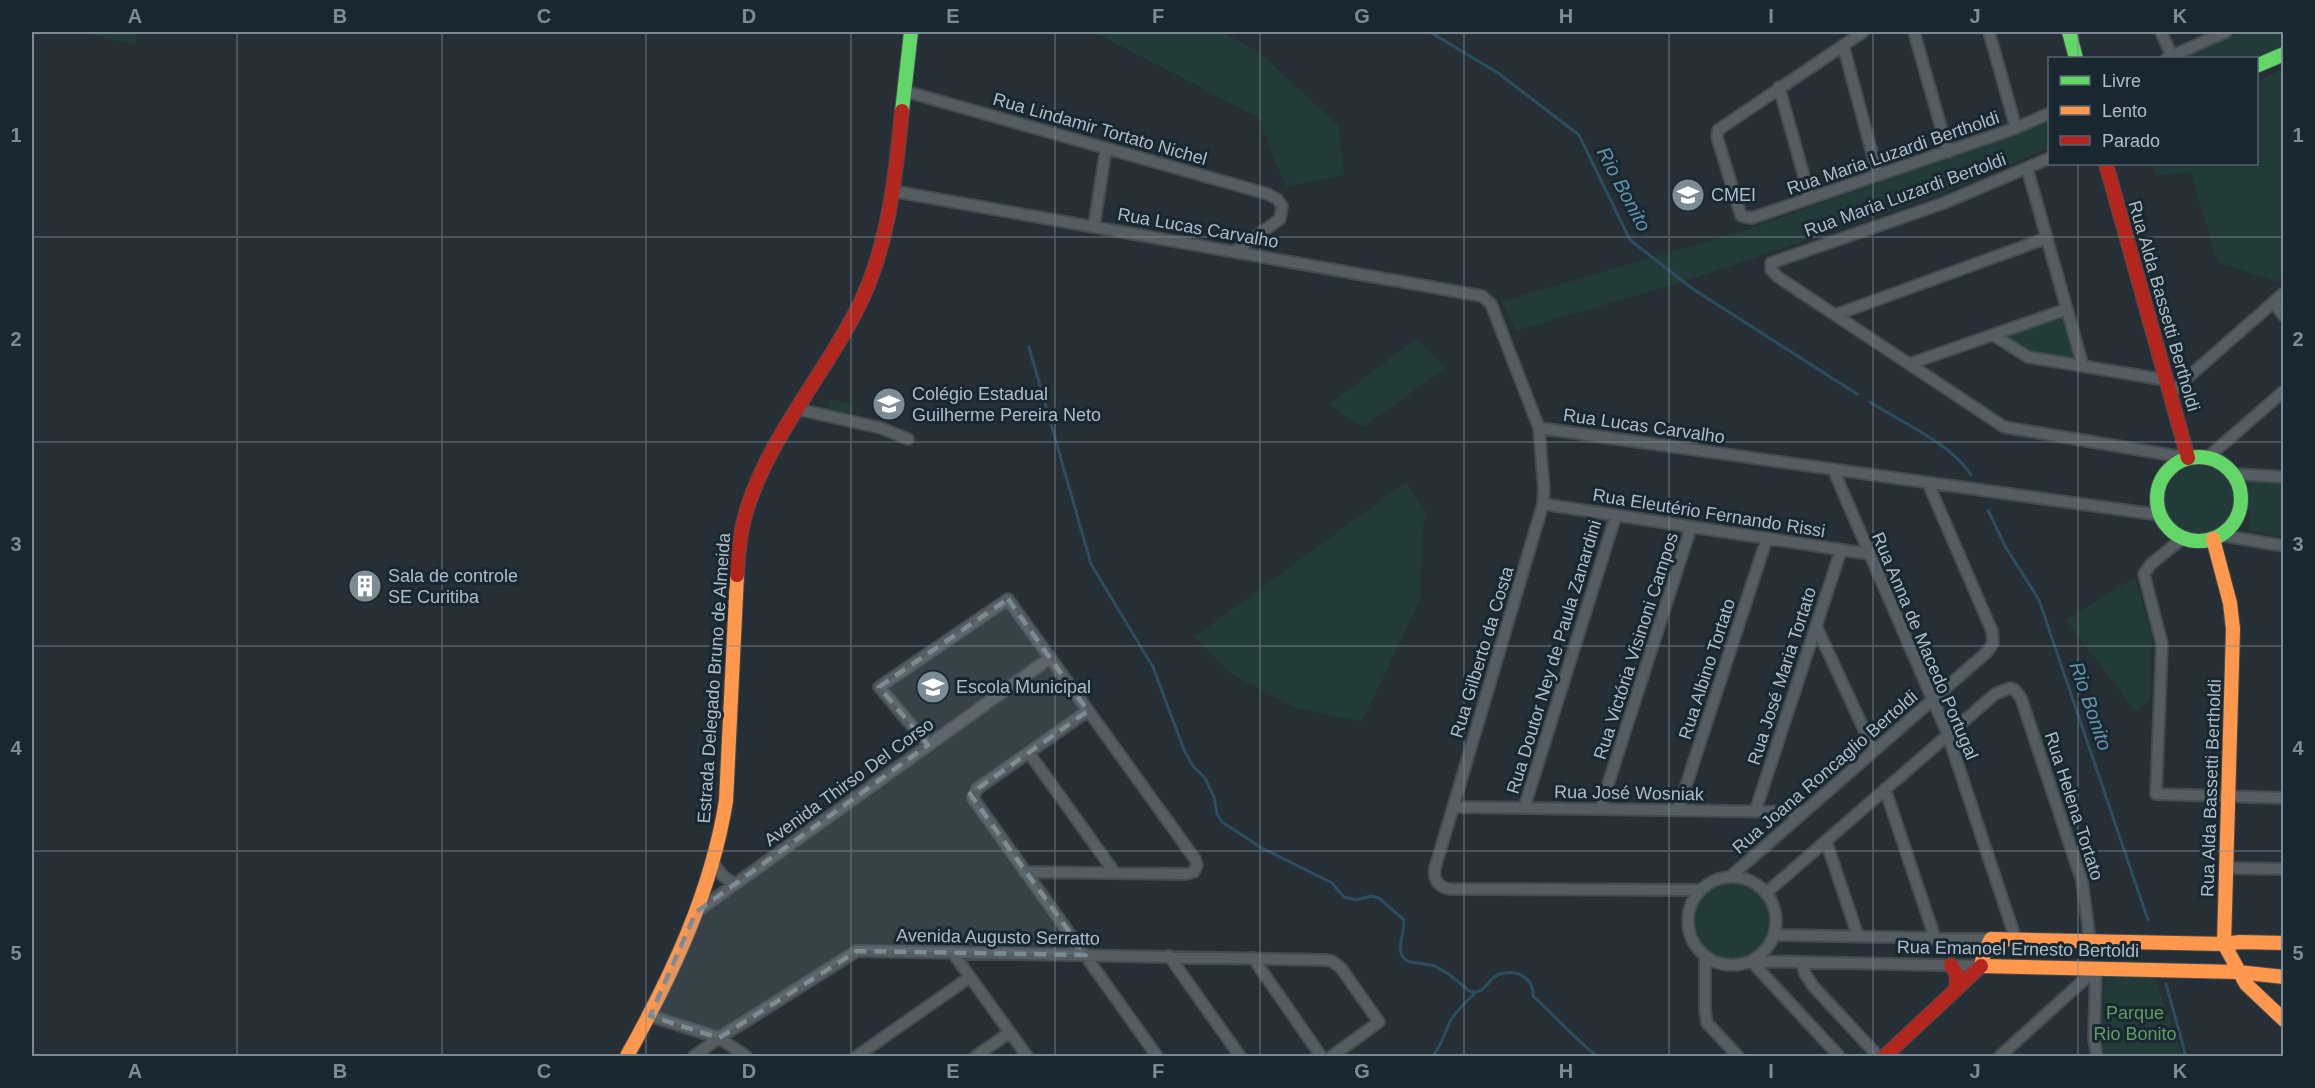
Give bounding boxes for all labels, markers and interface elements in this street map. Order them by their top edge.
text: A [128,5,142,27]
text: B [333,5,347,27]
text: C [537,5,551,27]
text: D [742,5,756,27]
text: E [946,5,960,27]
text: F [1152,5,1164,27]
text: G [1354,5,1370,27]
text: H [1559,5,1573,27]
text: I [1768,5,1774,27]
text: J [1969,5,1981,27]
text: K [2173,5,2188,27]
legend [2048,57,2258,165]
text: Livre [2102,71,2141,91]
street label: Rua Lindamir Tortato Nichel [991,89,1209,169]
text: Lento [2102,101,2147,121]
street label: Rua Maria Luzardi Bertholdi [1784,107,2002,199]
text: 1 [10,124,22,146]
text: 1 [2292,124,2304,146]
text: Parado [2102,131,2160,151]
water label: Rio Bonito [1593,143,1655,235]
street label: Rua Maria Luzardi Bertoldi [1801,149,2009,241]
school or university icon: CMEI [1670,177,1706,213]
place label: CMEI [1711,185,1756,205]
street label: Rua Alda Bassetti Bertholdi [2124,198,2204,414]
street label: Rua Lucas Carvalho [1116,204,1280,252]
text: 2 [10,328,22,350]
text: 2 [2292,328,2304,350]
place label: Colégio Estadual Guilherme Pereira Neto [912,384,1101,425]
school or university icon: Colégio Estadual Guilherme Pereira Neto [871,386,907,422]
street label: Rua Lucas Carvalho [1562,405,1726,447]
street label: Rua Eleutério Fernando Rissi [1591,485,1827,541]
street label: Rua Doutor Ney de Paula Zanardini [1503,518,1605,796]
street label: Rua Anna de Macedo Portugal [1868,529,1982,763]
street label: Rua Victória Visinoni Campos [1590,530,1682,762]
street label: Estrada Delegado Bruno de Almeida [694,531,734,824]
text: 3 [10,533,22,555]
text: 3 [2292,533,2304,555]
street label: Rua Gilberto da Costa [1446,563,1518,740]
place label: Sala de controle SE Curitiba [388,566,518,607]
building icon: Sala de controle SE Curitiba [347,568,383,604]
street label: Rua José Maria Tortato [1744,585,1820,767]
street label: Rua Albino Tortato [1675,596,1739,742]
water label: Rio Bonito [2066,659,2116,753]
school or university icon: Escola Municipal [915,669,951,705]
place label: Escola Municipal [956,677,1091,697]
street label: Rua Alda Bassetti Bertholdi [2197,679,2225,897]
street label: Rua Joana Roncaglio Bertoldi [1729,686,1921,858]
street label: Avenida Thirso Del Corso [760,714,938,850]
street label: Rua Helena Tortato [2041,729,2107,883]
text: 4 [10,737,22,759]
text: 4 [2292,737,2304,759]
street label: Rua José Wosniak [1554,782,1705,804]
street label: Avenida Augusto Serratto [896,925,1100,949]
street label: Rua Emanoel Ernesto Bertoldi [1897,937,2139,961]
text: 5 [10,942,22,964]
text: 5 [2292,942,2304,964]
park label: Parque Rio Bonito [2093,1003,2177,1044]
text: A [128,1060,142,1082]
text: B [333,1060,347,1082]
text: C [537,1060,551,1082]
text: D [742,1060,756,1082]
text: E [946,1060,960,1082]
text: F [1152,1060,1164,1082]
text: G [1354,1060,1370,1082]
text: H [1559,1060,1573,1082]
text: I [1768,1060,1774,1082]
text: J [1969,1060,1981,1082]
text: K [2173,1060,2188,1082]

